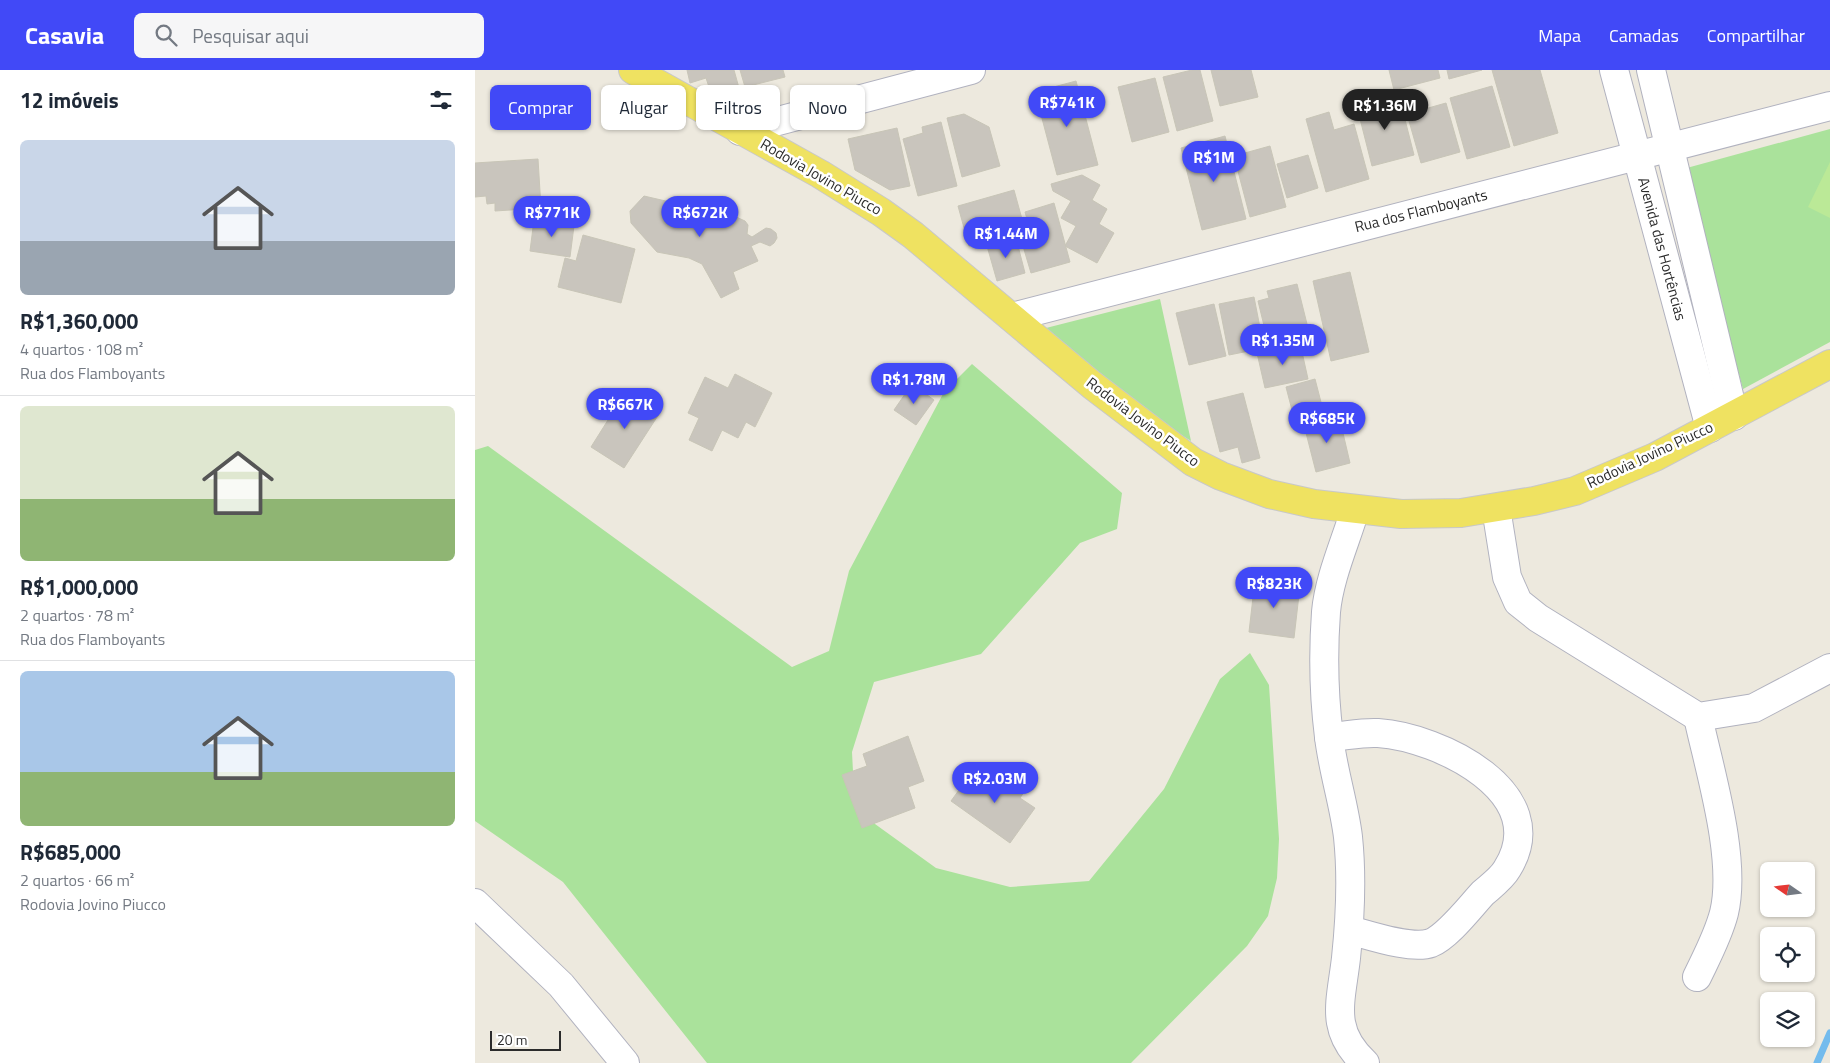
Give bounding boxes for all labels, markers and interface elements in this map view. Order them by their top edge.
search box [134,13,484,58]
text: Casavia [25,17,104,53]
icon: search [152,21,180,49]
text: Pesquisar aqui [192,21,309,50]
text: Mapa [1538,22,1581,49]
text: Camadas [1609,22,1679,49]
text: Compartilhar [1707,22,1805,49]
text: 12 imóveis [20,84,119,116]
chip: Comprar [490,85,591,130]
chip: Alugar [601,85,686,130]
chip: Filtros [696,85,780,130]
chip: Novo [790,85,865,130]
pin: R$741K [1026,85,1108,128]
icon: filters [427,86,455,114]
pin: R$1.36M [1339,88,1431,131]
text: R$741K [1039,90,1095,114]
text: R$1.36M [1353,93,1417,117]
street label: Rodovia Jovino Piucco [756,132,886,221]
pin: R$1M [1184,140,1244,183]
text: R$1M [1193,145,1235,169]
icon: home [193,173,283,263]
street label: Avenida das Hortências [1632,175,1693,323]
street label: Rua dos Flamboyants [1352,183,1490,238]
pin: R$771K [511,196,593,238]
pin: R$672K [659,196,741,238]
text: R$771K [524,200,580,224]
text: R$672K [672,200,728,224]
pin: R$1.44M [960,216,1052,259]
text: R$1.44M [974,221,1038,245]
text: R$1,360,000 [20,305,138,337]
pin: R$1.35M [1237,324,1329,366]
text: R$1.35M [1251,328,1315,352]
text: 4 quartos · 108 m² [20,337,143,361]
text: Rua dos Flamboyants [20,361,165,385]
pin: R$1.78M [868,362,960,405]
text: R$1.78M [882,367,946,391]
street label: Rodovia Jovino Piucco [1082,371,1205,472]
pin: R$667K [584,388,666,430]
text: R$667K [597,392,653,416]
pin: R$685K [1286,402,1368,444]
text: R$685K [1299,406,1355,430]
street label: Rodovia Jovino Piucco [1583,415,1717,494]
icon: home [193,438,283,528]
pin: R$823K [1233,566,1315,609]
text: R$1,000,000 [20,571,138,603]
text: R$823K [1246,571,1302,595]
text: 2 quartos · 78 m² [20,603,134,627]
text: Rua dos Flamboyants [20,627,165,651]
icon: home [193,703,283,793]
pin: R$2.03M [949,762,1041,804]
text: R$2.03M [963,766,1027,790]
text: R$685,000 [20,836,121,868]
north arrow [1760,862,1815,918]
map controls [1760,862,1815,1047]
text: 2 quartos · 66 m² [20,868,134,892]
text: Rodovia Jovino Piucco [20,892,166,916]
button: locate [1760,927,1815,982]
button: layers [1760,992,1815,1047]
scale bar [490,1028,561,1051]
text: 20 m [497,1029,527,1050]

